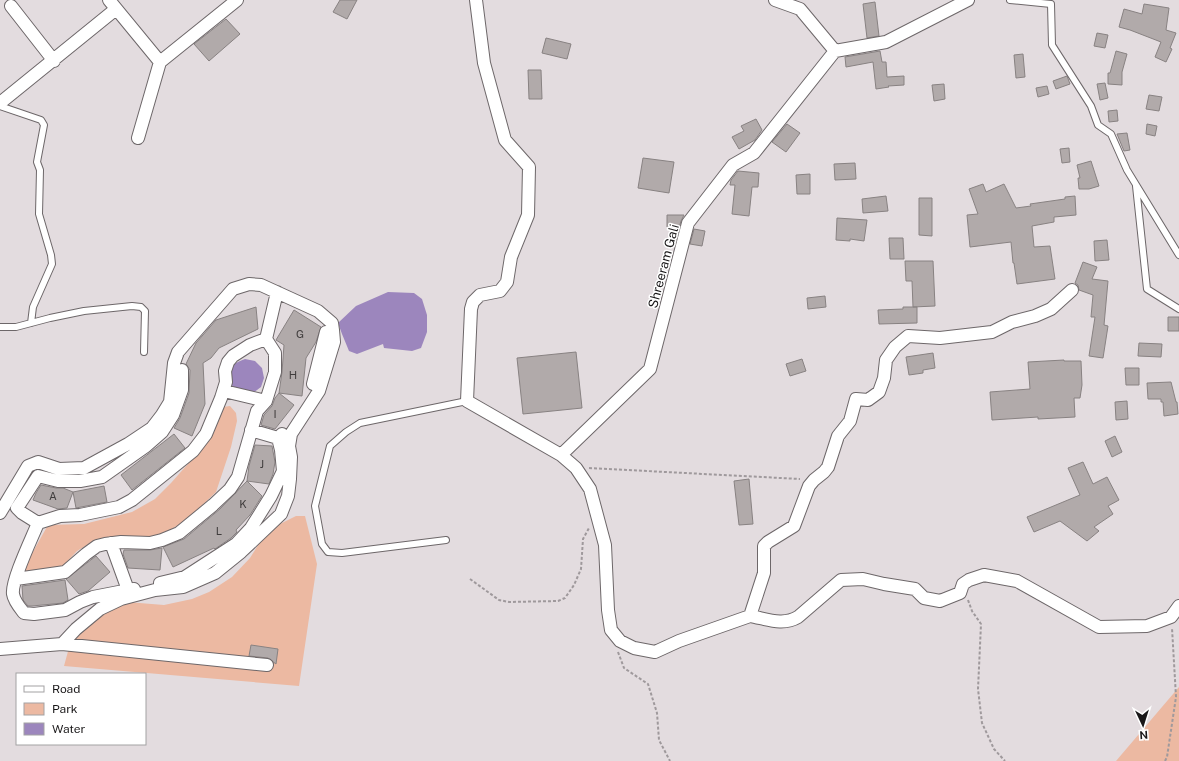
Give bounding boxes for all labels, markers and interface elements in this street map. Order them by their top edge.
street label: Shreeram Gali [645,223,682,310]
house number: G [296,328,304,340]
house number: H [289,369,297,381]
house number: I [273,408,277,420]
house number: J [260,458,264,470]
house number: A [49,490,57,502]
house number: K [239,498,247,510]
house number: L [216,525,222,537]
legend [16,673,146,745]
text: Road [52,682,80,696]
text: Park [52,702,78,716]
north arrow [1123,705,1163,745]
text: Water [52,722,86,736]
text: N [1139,729,1148,741]

